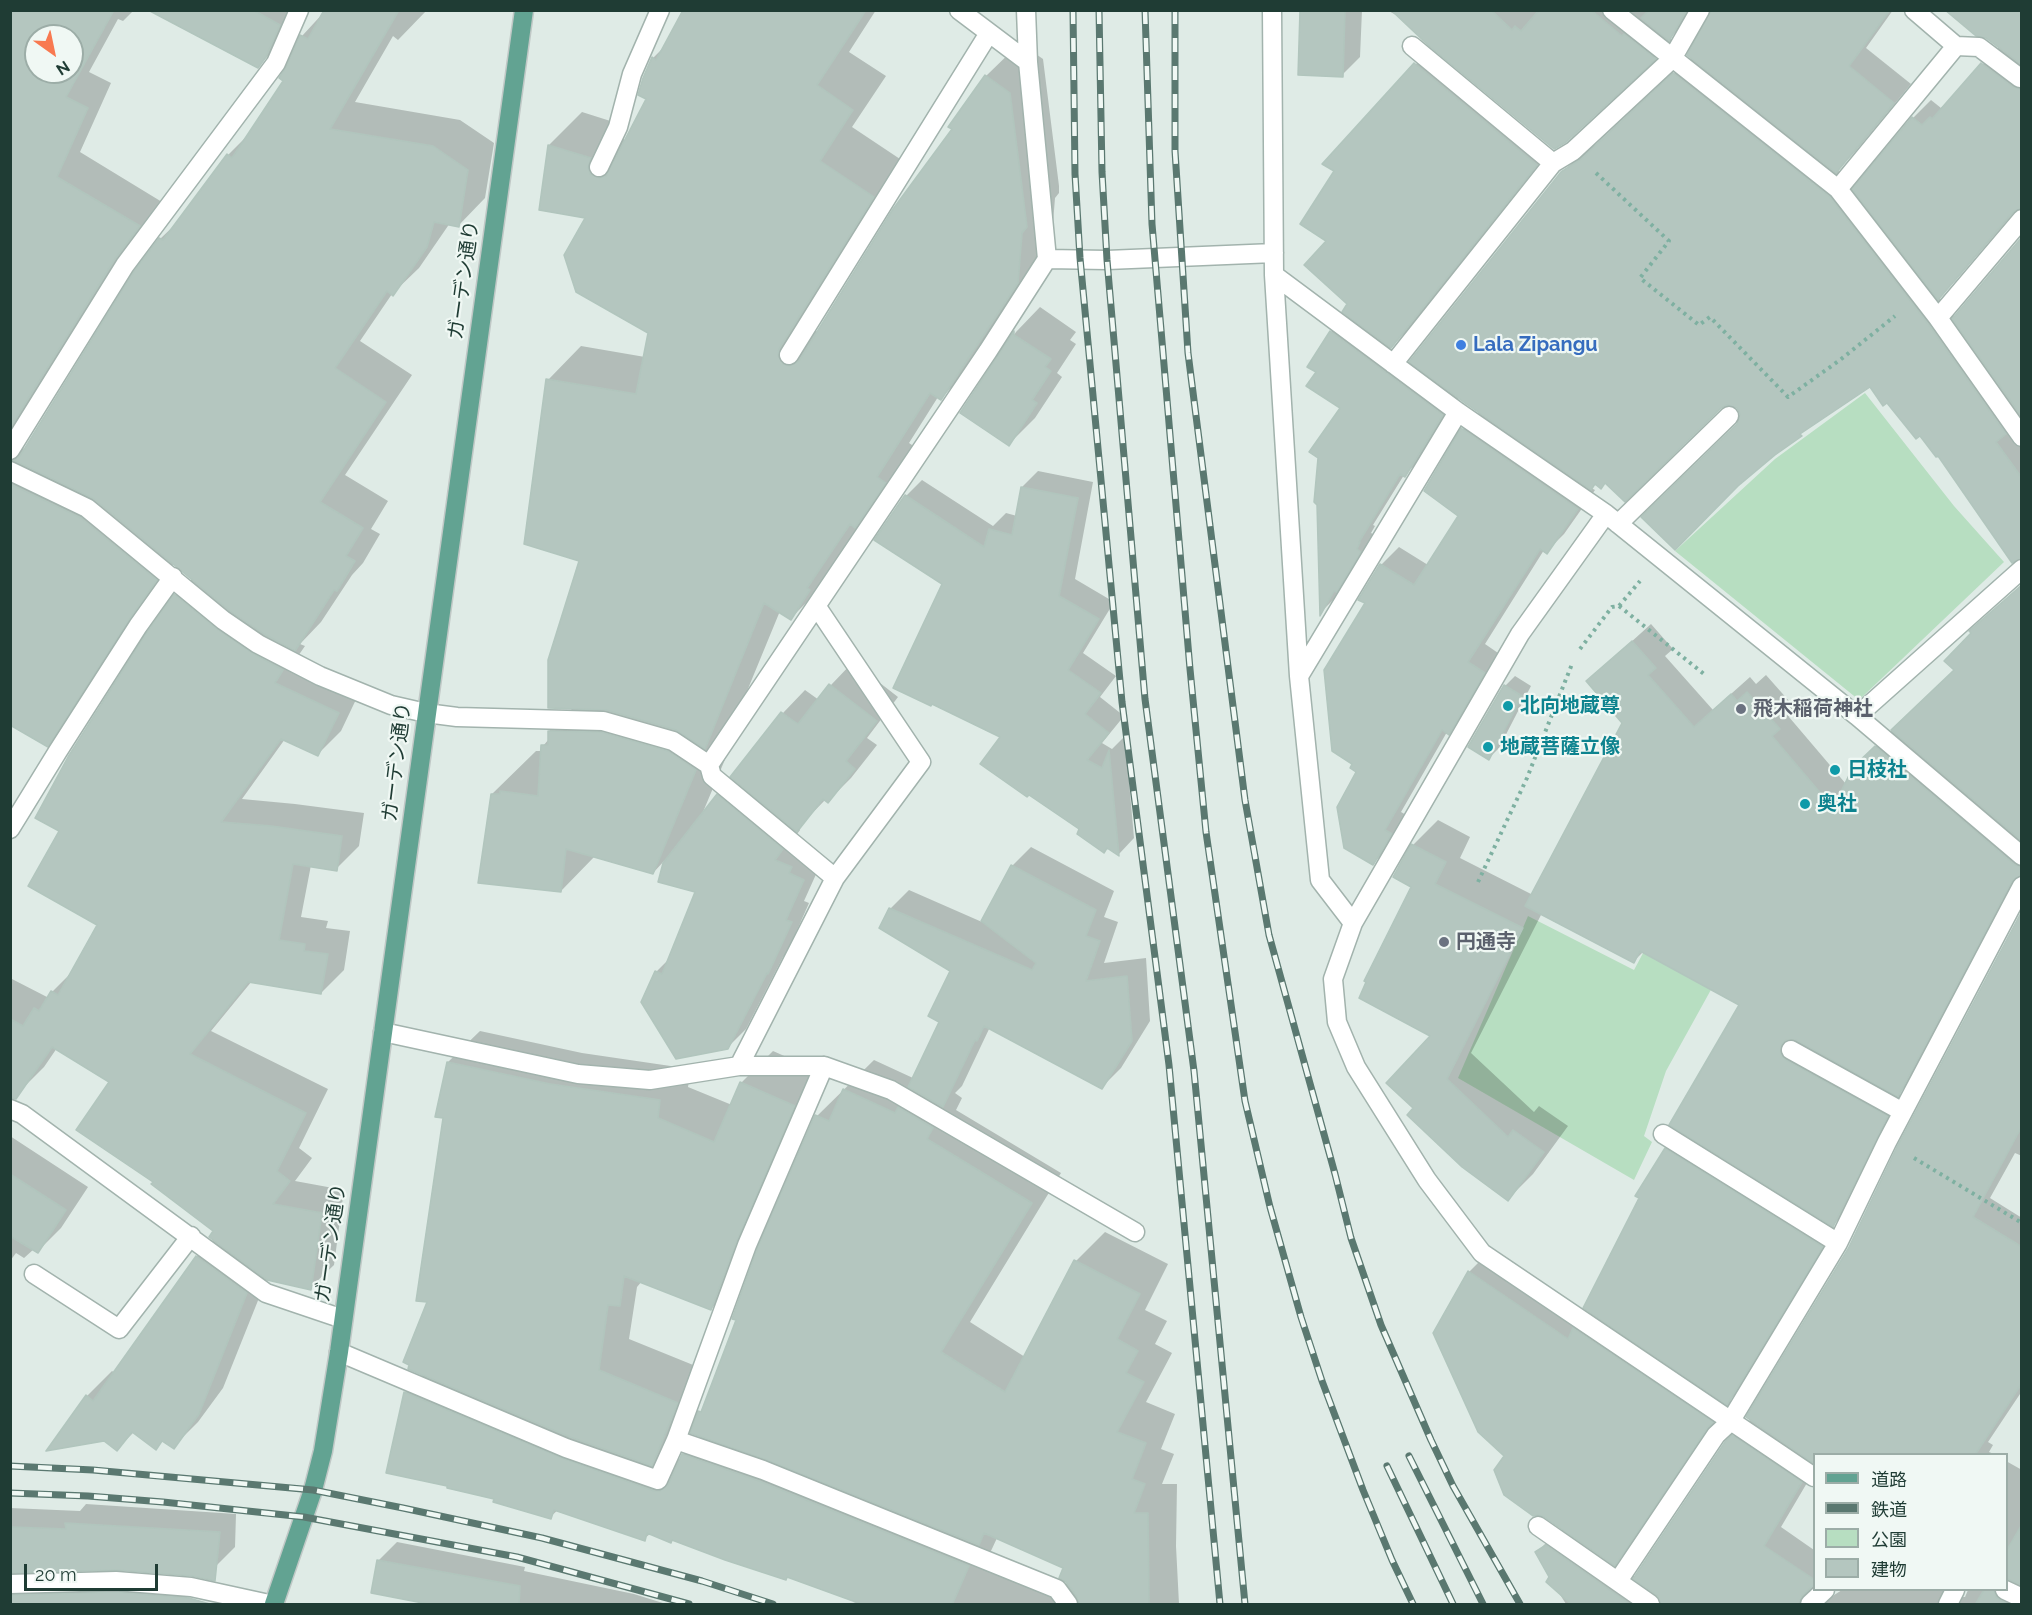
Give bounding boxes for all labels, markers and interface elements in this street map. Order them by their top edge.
north arrow [24,24,84,84]
text: N [53,57,73,79]
street label: ガーデン通り [444,219,484,341]
place label: Lala Zipangu [1473,333,1598,357]
marker: Lala Zipangu [1454,338,1468,352]
place label: 北向地蔵尊 [1520,694,1620,718]
place label: 飛木稲荷神社 [1753,697,1873,721]
marker: 北向地蔵尊 [1501,699,1515,713]
street label: ガーデン通り [378,701,416,823]
marker: 飛木稲荷神社 [1734,702,1748,716]
place label: 地蔵菩薩立像 [1500,735,1620,759]
marker: 地蔵菩薩立像 [1481,740,1495,754]
place label: 日枝社 [1847,758,1907,782]
marker: 日枝社 [1828,763,1842,777]
place label: 奥社 [1817,792,1857,816]
marker: 奥社 [1798,797,1812,811]
place label: 円通寺 [1456,930,1516,954]
marker: 円通寺 [1437,935,1451,949]
street label: ガーデン通り [311,1182,351,1304]
legend [1813,1453,2008,1591]
text: 道路 [1871,1469,1907,1490]
text: 鉄道 [1871,1499,1907,1520]
text: 公園 [1871,1529,1907,1550]
scale bar [27,1552,160,1590]
text: 建物 [1871,1559,1907,1580]
text: 20 m [35,1564,77,1585]

